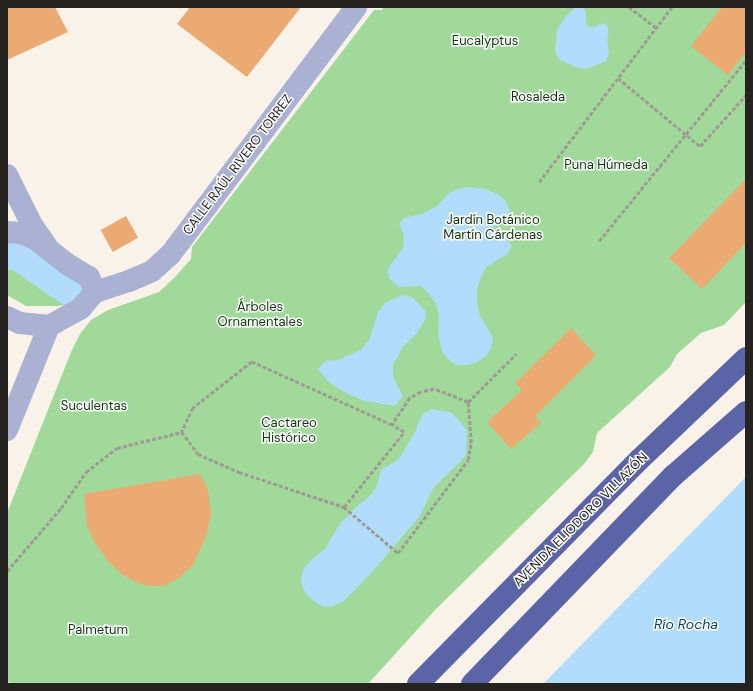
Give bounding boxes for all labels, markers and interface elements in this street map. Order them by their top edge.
park label: Eucalyptus [452,33,518,49]
park label: Rosaleda [511,89,565,105]
street label: CALLE RAÚL RIVERO TORREZ [180,92,296,238]
park label: Puna Húmeda [564,157,648,173]
park label: Jardín Botánico Martín Cárdenas [443,213,543,244]
park label: Árboles Ornamentales [218,300,302,331]
park label: Suculentas [61,398,127,414]
park label: Cactareo Histórico [261,416,317,447]
street label: AVENIDA ELIODORO VILLAZÓN [511,450,651,590]
water label: Río Rocha [654,616,718,632]
park label: Palmetum [68,622,128,638]

